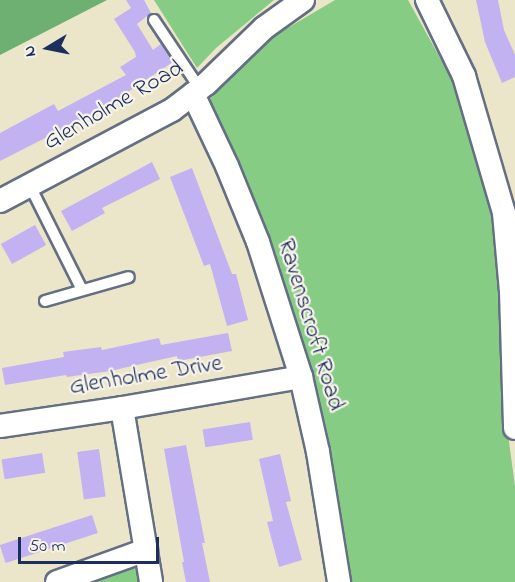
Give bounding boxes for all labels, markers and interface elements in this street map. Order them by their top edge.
north arrow [18,18,78,78]
text: N [18,44,43,59]
street label: Glenholme Road [39,54,189,158]
street label: Ravenscroft Road [270,236,350,414]
street label: Glenholme Drive [68,350,224,402]
scale bar [21,525,162,563]
text: 50 m [29,534,66,560]

